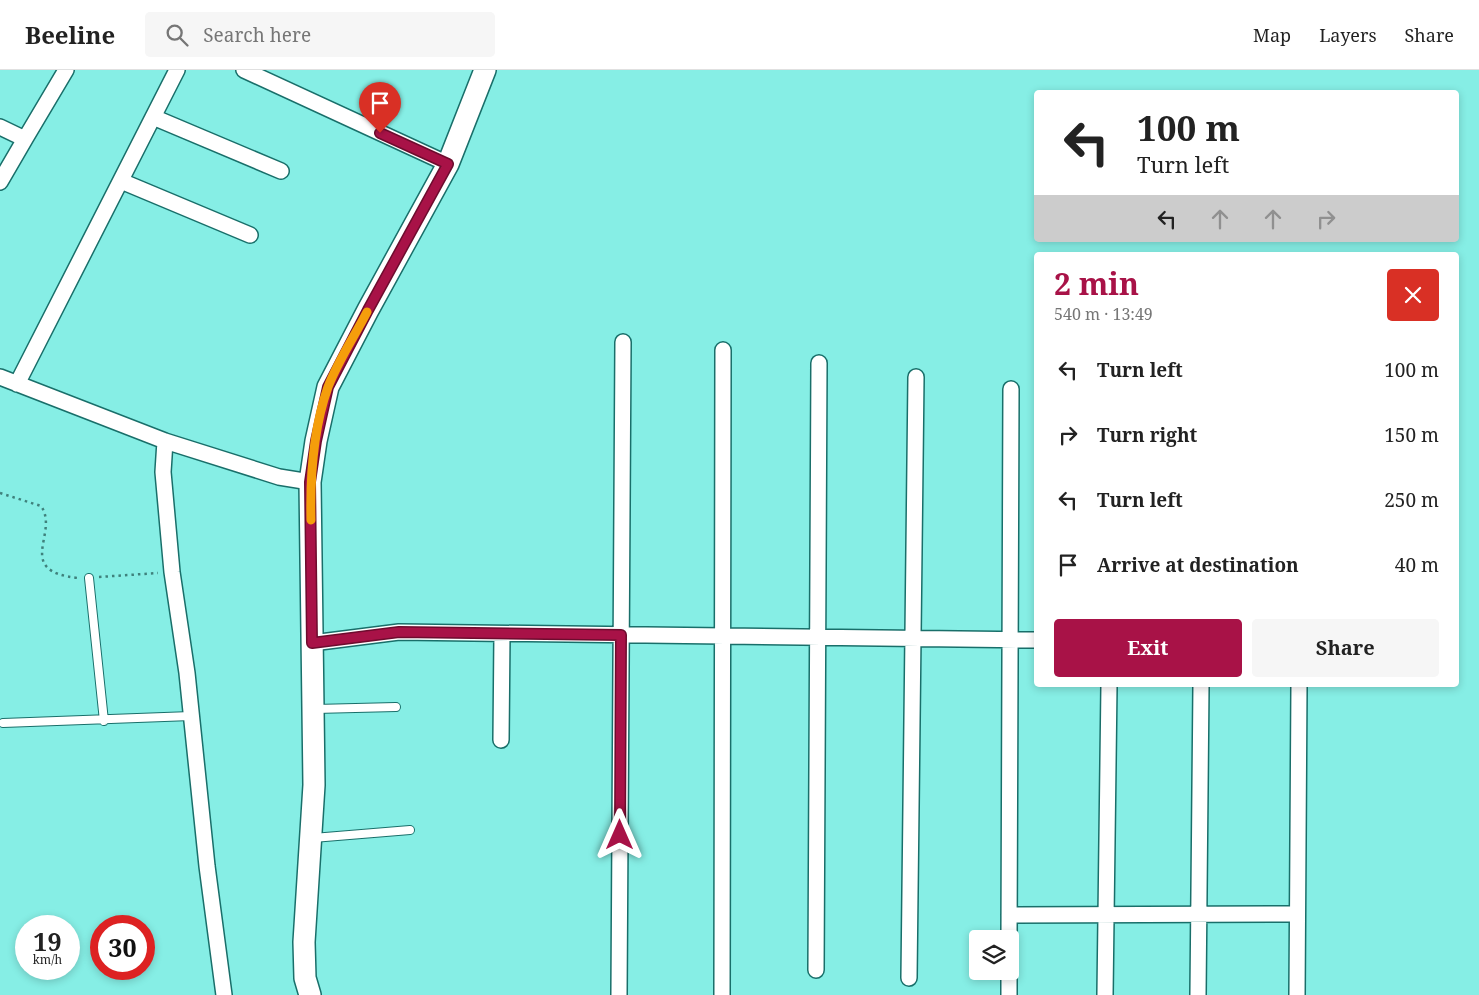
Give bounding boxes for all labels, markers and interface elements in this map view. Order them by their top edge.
search box [145,12,495,57]
text: Beeline [25,18,115,51]
icon: search [163,21,191,49]
text: Search here [203,22,311,48]
text: Map [1253,23,1291,47]
text: Layers [1319,23,1377,47]
text: Share [1405,23,1454,47]
pin [359,82,401,133]
icon: arrive [366,89,394,117]
text: 100 m [1137,104,1240,151]
icon: left [1054,110,1119,175]
text: Turn left [1137,149,1229,179]
icon: left [1153,205,1181,233]
icon: ahead [1206,205,1234,233]
icon: ahead [1259,205,1287,233]
icon: right [1312,205,1340,233]
text: 2 min [1054,263,1139,304]
button: close [1387,269,1439,321]
text: 540 m · 13:49 [1054,303,1153,325]
icon: left [1054,356,1082,384]
text: Turn left [1097,357,1183,383]
text: 100 m [1384,357,1439,383]
icon: right [1054,421,1082,449]
text: Turn right [1097,422,1197,448]
text: 150 m [1384,422,1439,448]
icon: left [1054,486,1082,514]
text: Turn left [1097,487,1183,513]
text: 250 m [1384,487,1439,513]
icon: arrive [1054,551,1082,579]
text: Arrive at destination [1097,552,1299,578]
text: 40 m [1395,552,1439,578]
button: Exit [1054,619,1242,677]
button: Share [1252,619,1439,677]
position arrow [593,808,645,860]
speed limit sign: 30 [90,915,155,980]
text: 19 [33,924,62,958]
map controls [969,930,1019,980]
button: layers [969,930,1019,980]
text: km/h [33,951,62,968]

